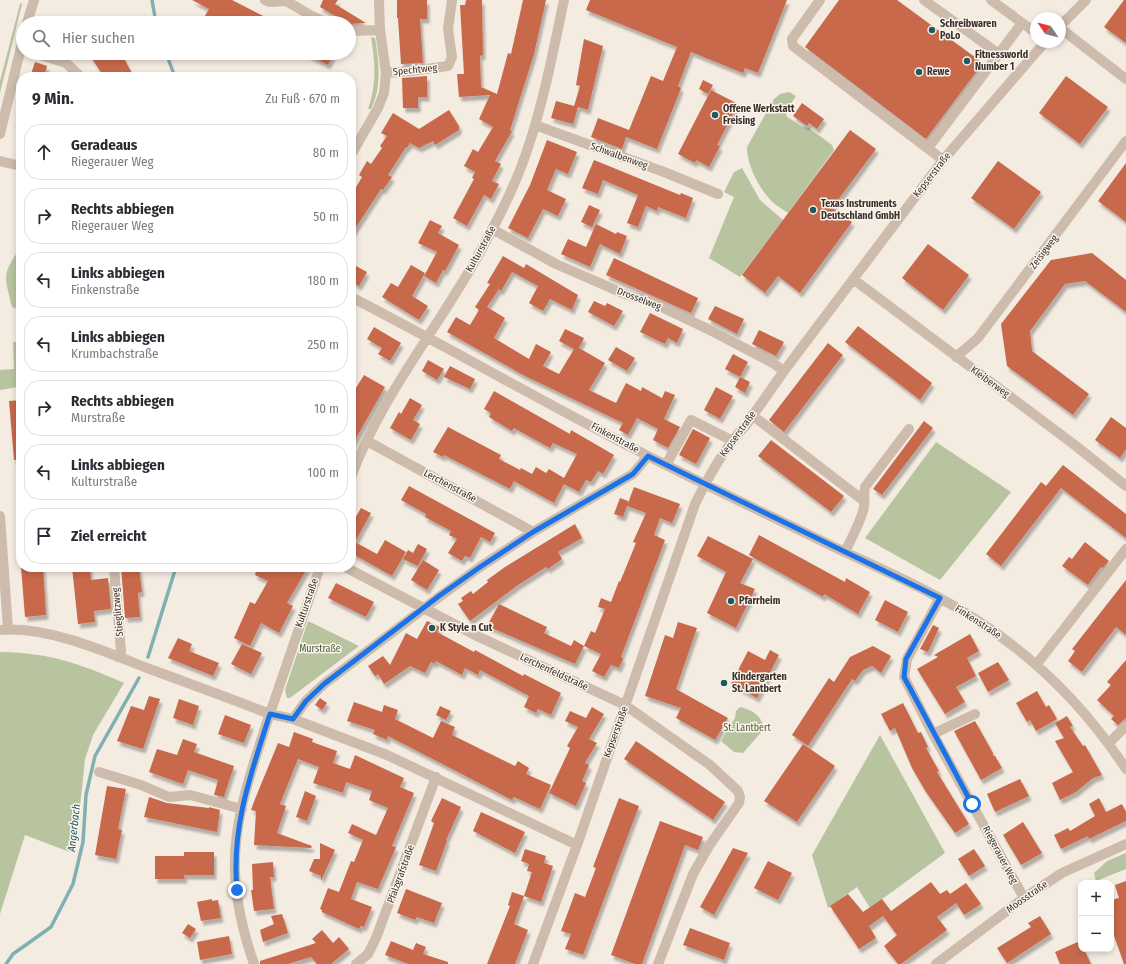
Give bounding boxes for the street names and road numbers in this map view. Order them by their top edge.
street label: Spechtweg [392,62,438,78]
street label: Schwalbenweg [589,140,650,172]
street label: Kepserstraße [911,150,953,200]
street label: Kulturstraße [463,224,499,274]
street label: Zeisigweg [1027,232,1061,271]
street label: Drosselweg [615,285,663,313]
street label: Kleiberweg [968,364,1012,400]
street label: Kepserstraße [717,409,759,459]
street label: Finkenstraße [589,420,641,456]
street label: Lerchenstraße [422,467,478,505]
street label: Kulturstraße [293,577,321,629]
street label: Stieglitzweg [110,587,126,637]
street label: Finkenstraße [953,603,1003,641]
street label: Lerchenfeldstraße [518,651,590,693]
street label: Kepserstraße [601,705,631,759]
street label: Riegerauer Weg [980,824,1020,886]
street label: Pfalzgrafstraße [385,843,417,905]
street label: Moosstraße [1004,878,1050,916]

